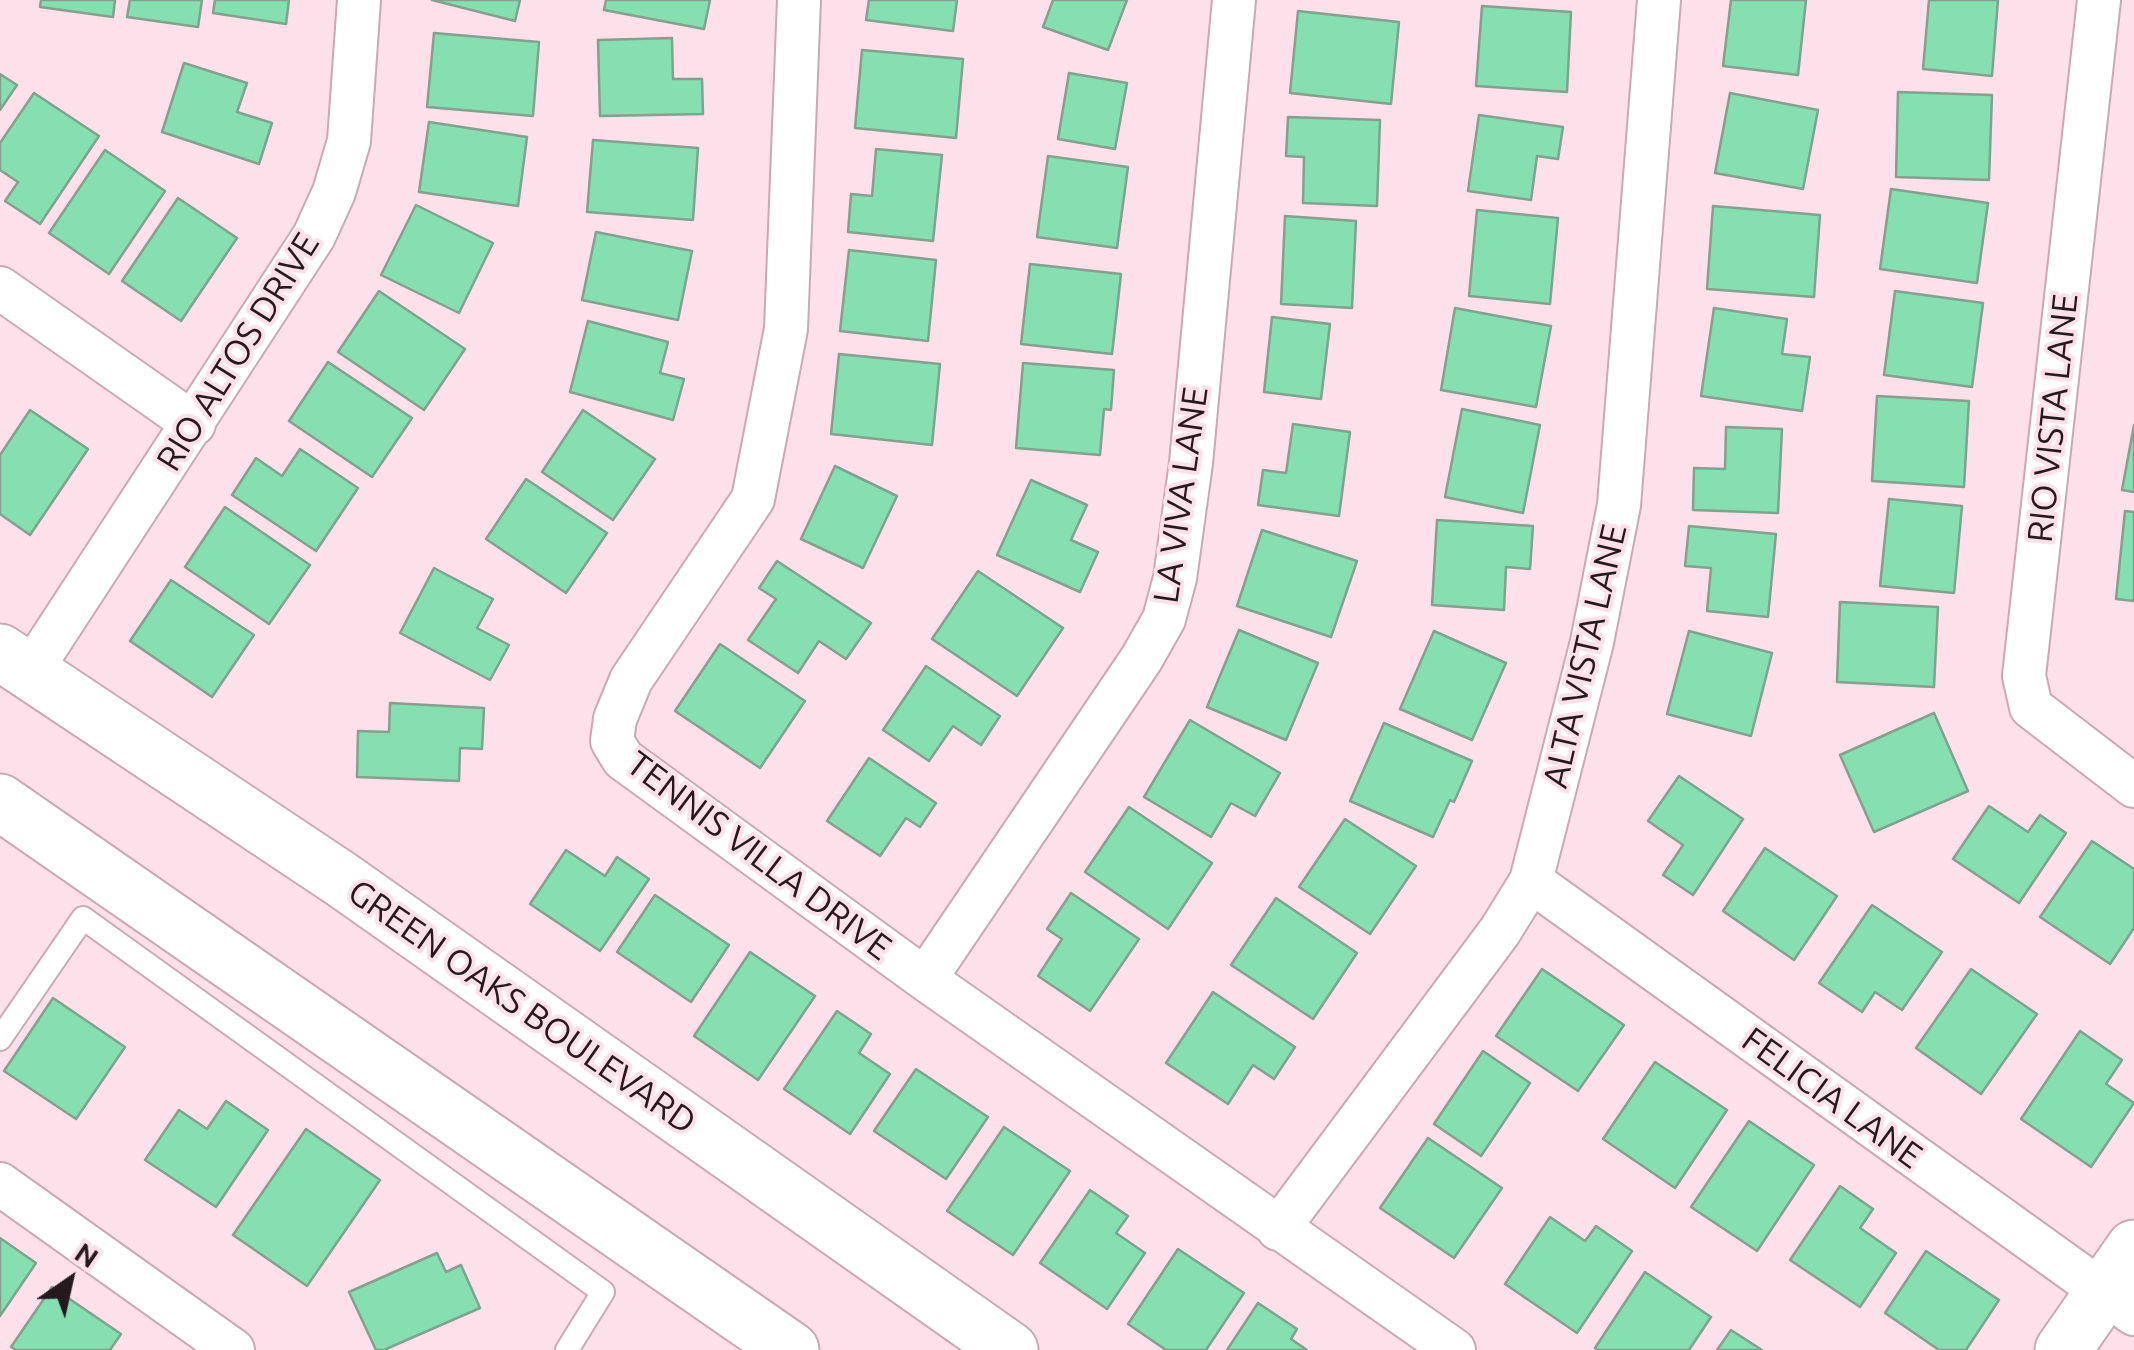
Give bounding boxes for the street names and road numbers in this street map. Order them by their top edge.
street label: RIO ALTOS DRIVE [148,225,328,479]
street label: RIO VISTA LANE [2019,292,2087,544]
street label: LA VIVA LANE [1145,384,1217,606]
street label: ALTA VISTA LANE [1534,520,1636,792]
street label: TENNIS VILLA DRIVE [618,743,900,969]
street label: GREEN OAKS BOULEVARD [340,871,704,1143]
street label: FELICIA LANE [1734,1019,1930,1177]

